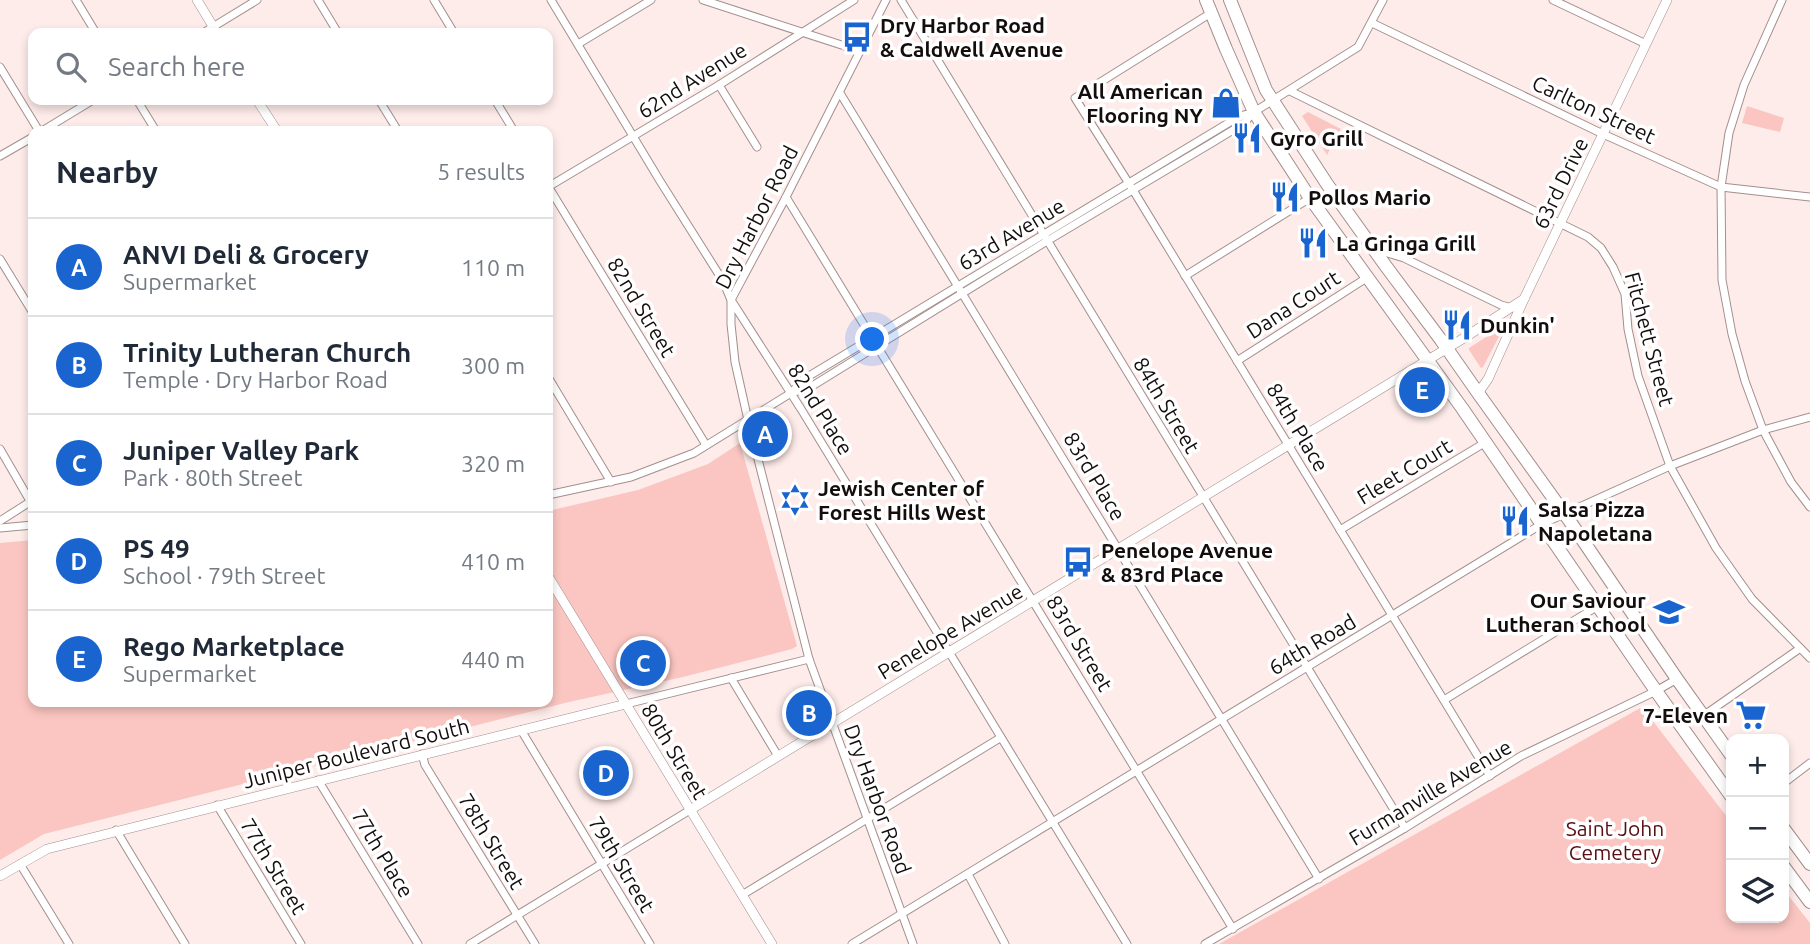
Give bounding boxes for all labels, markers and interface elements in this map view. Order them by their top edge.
place label: Dry Harbor Road & Caldwell Avenue [880,13,1063,61]
bus stop icon: Dry Harbor Road & Caldwell Avenue [840,20,874,54]
search box [28,28,553,105]
street label: 62nd Avenue [633,37,751,123]
icon: search [52,48,90,86]
text: Search here [108,52,245,81]
street label: Carlton Street [1529,70,1659,148]
place label: All American Flooring NY [1078,79,1204,127]
shop icon: All American Flooring NY [1209,86,1243,120]
restaurant icon: Gyro Grill [1230,121,1264,155]
place label: Gyro Grill [1270,126,1363,150]
street label: 63rd Drive [1528,134,1592,232]
street label: Dry Harbor Road [710,141,802,293]
text: Nearby [56,155,158,189]
text: 5 results [437,159,525,184]
restaurant icon: Pollos Mario [1268,180,1302,214]
place label: Pollos Mario [1308,185,1431,209]
street label: 63rd Avenue [954,193,1068,275]
restaurant icon: La Gringa Grill [1296,226,1330,260]
place label: La Gringa Grill [1336,231,1476,255]
text: ANVI Deli & Grocery [123,240,369,269]
street label: 82nd Street [603,253,681,361]
text: A [71,255,87,280]
text: 110 m [461,255,525,280]
street label: Dana Court [1242,265,1344,343]
text: Supermarket [123,269,256,294]
street label: Fitchett Street [1621,269,1679,409]
restaurant icon: Dunkin' [1440,308,1474,342]
place label: Dunkin' [1480,313,1555,337]
your location [855,322,889,356]
text: Trinity Lutheran Church [123,338,411,367]
text: B [71,353,87,378]
text: 300 m [461,353,525,378]
street label: 84th Street [1129,353,1205,457]
street label: 82nd Place [784,359,858,459]
pin: E [1399,364,1445,416]
text: Temple · Dry Harbor Road [123,367,388,392]
street label: 84th Place [1262,378,1334,476]
pin: A [742,408,788,460]
street label: 83rd Place [1059,427,1131,525]
street label: Fleet Court [1352,433,1456,509]
text: Juniper Valley Park [123,436,359,465]
text: C [72,451,86,476]
text: 320 m [461,451,525,476]
text: Park · 80th Street [123,465,303,490]
place label: Jewish Center of Forest Hills West [818,476,986,524]
synagogue icon: Jewish Center of Forest Hills West [778,483,812,517]
place label: Salsa Pizza Napoletana [1538,497,1653,545]
restaurant icon: Salsa Pizza Napoletana [1498,504,1532,538]
text: PS 49 [123,534,190,563]
place label: Penelope Avenue & 83rd Place [1101,538,1273,586]
bus stop icon: Penelope Avenue & 83rd Place [1061,545,1095,579]
text: D [71,549,87,574]
text: 410 m [461,549,525,574]
text: School · 79th Street [123,563,326,588]
street label: Penelope Avenue [873,578,1027,684]
place label: Our Saviour Lutheran School [1485,588,1646,636]
street label: 83rd Street [1042,591,1118,695]
school or university icon: Our Saviour Lutheran School [1652,595,1686,629]
street label: 64th Road [1264,609,1360,679]
text: Rego Marketplace [123,632,345,661]
pin: C [620,637,666,689]
text: E [72,647,86,672]
text: 440 m [461,647,525,672]
text: Supermarket [123,661,256,686]
pin: B [786,687,832,739]
supermarket icon: 7-Eleven [1734,698,1768,732]
street label: 80th Street [637,699,713,803]
place label: 7-Eleven [1643,703,1728,727]
street label: Juniper Boulevard South [240,713,472,793]
street label: Dry Harbor Road [840,721,916,877]
street label: Furmanville Avenue [1345,734,1515,850]
map controls [1726,734,1789,923]
button: + [1726,734,1789,797]
pin: D [583,747,629,799]
street label: 78th Street [454,789,530,893]
button: − [1726,797,1789,860]
street label: 77th Place [347,804,419,902]
street label: 79th Street [584,812,660,916]
street label: 77th Street [236,814,312,918]
park label: Saint John Cemetery [1566,816,1664,864]
button: layers [1726,860,1789,923]

